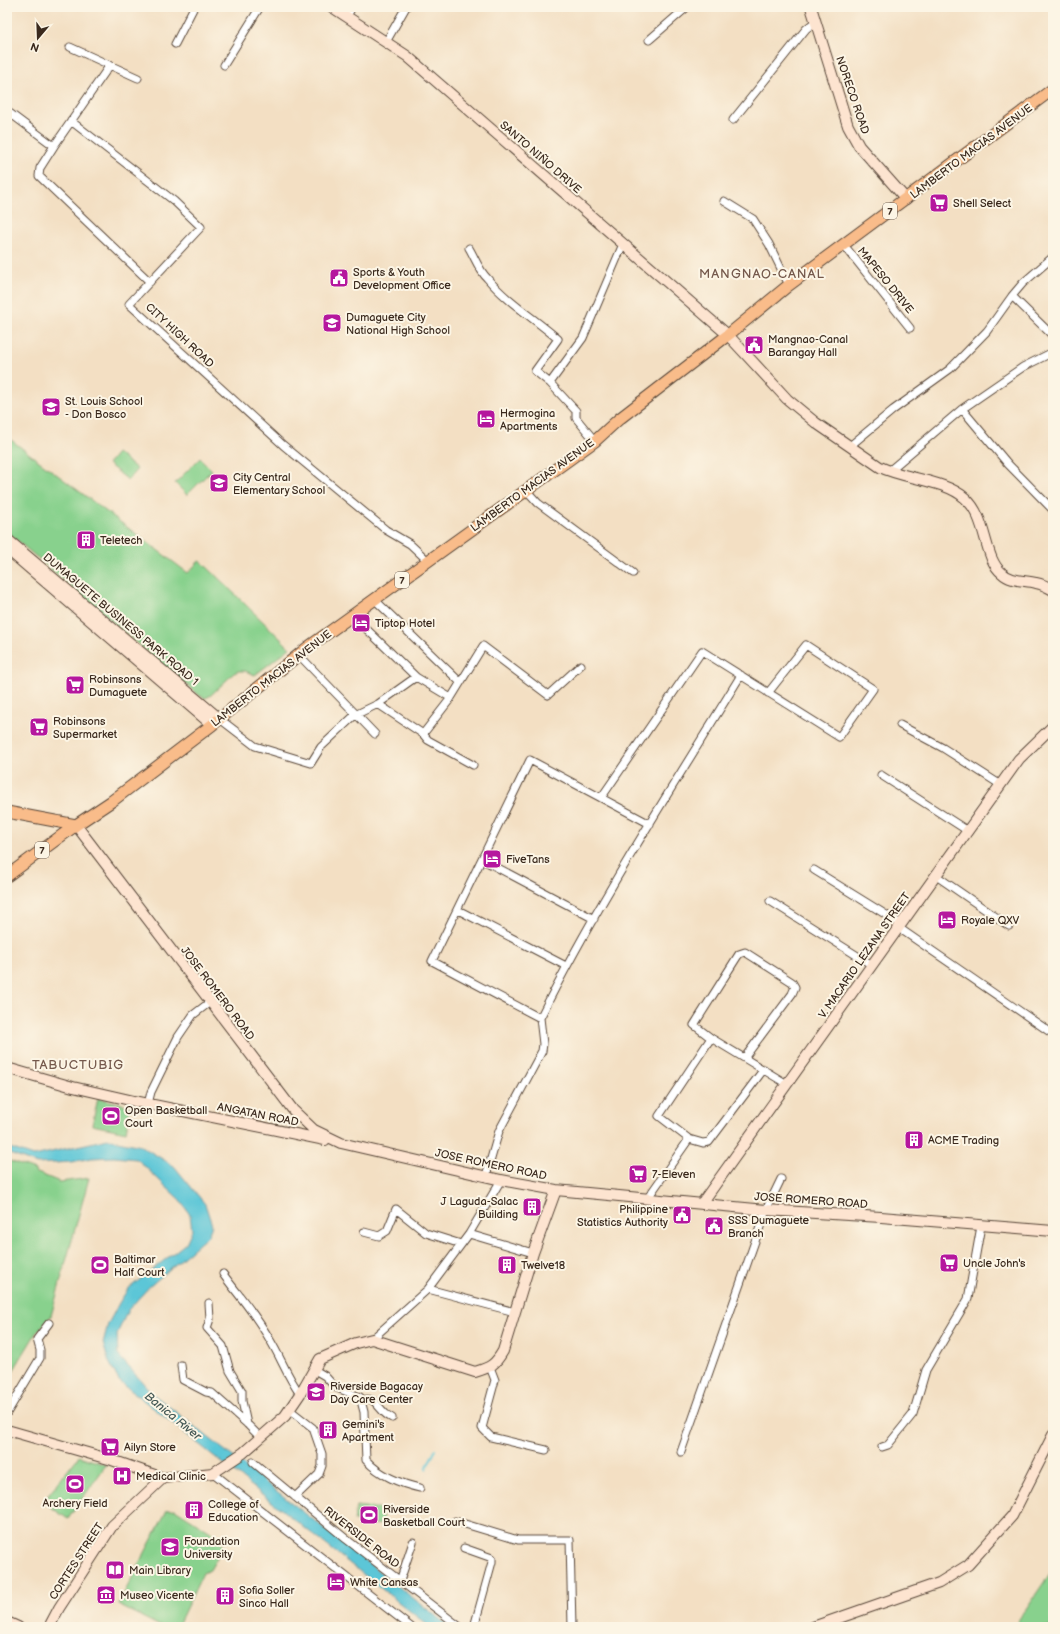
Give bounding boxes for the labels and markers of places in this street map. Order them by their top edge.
supermarket icon: Shell Select [928,192,950,214]
place label: Shell Select [953,197,1012,210]
place label: Sports & Youth Development Office [353,266,451,292]
public building icon: Sports & Youth Development Office [328,267,350,289]
place label: Dumaguete City National High School [346,311,450,337]
school or university icon: Dumaguete City National High School [321,312,343,334]
place label: Mangnao-Canal Barangay Hall [768,333,848,359]
public building icon: Mangnao-Canal Barangay Hall [743,334,765,356]
place label: St. Louis School - Don Bosco [65,395,143,421]
school or university icon: St. Louis School - Don Bosco [40,396,62,418]
place label: Hermogina Apartments [500,407,558,433]
hotel icon: Hermogina Apartments [475,408,497,430]
place label: City Central Elementary School [233,471,325,497]
school or university icon: City Central Elementary School [208,472,230,494]
building icon: Teletech [75,529,97,551]
place label: Teletech [100,534,142,547]
hotel icon: Tiptop Hotel [350,612,372,634]
place label: Tiptop Hotel [375,617,435,630]
place label: Robinsons Dumaguete [89,673,148,699]
supermarket icon: Robinsons Dumaguete [64,674,86,696]
place label: Robinsons Supermarket [53,715,118,741]
supermarket icon: Robinsons Supermarket [28,716,50,738]
hotel icon: FiveTans [481,848,503,870]
place label: FiveTans [506,853,550,866]
hotel icon: Royale QXV [936,909,958,931]
place label: Royale QXV [961,914,1019,927]
place label: Open Basketball Court [125,1104,207,1130]
sports icon: Open Basketball Court [100,1105,122,1127]
building icon: ACME Trading [903,1129,925,1151]
place label: ACME Trading [928,1134,999,1147]
supermarket icon: 7-Eleven [627,1163,649,1185]
place label: 7-Eleven [652,1168,695,1181]
place label: J Laguda-Salac Building [441,1195,518,1221]
building icon: J Laguda-Salac Building [521,1196,543,1218]
place label: Philippine Statistics Authority [577,1203,668,1229]
public building icon: Philippine Statistics Authority [671,1204,693,1226]
place label: SSS Dumaguete Branch [728,1214,809,1240]
public building icon: SSS Dumaguete Branch [703,1215,725,1237]
supermarket icon: Uncle John's [938,1252,960,1274]
place label: Baltimar Half Court [114,1253,165,1279]
sports icon: Baltimar Half Court [89,1254,111,1276]
building icon: Twelve18 [496,1254,518,1276]
place label: Uncle John's [963,1257,1026,1270]
place label: Twelve18 [521,1259,565,1272]
place label: Riverside Bagacay Day Care Center [330,1380,423,1406]
school or university icon: Riverside Bagacay Day Care Center [305,1381,327,1403]
place label: Gemini's Apartment [342,1418,395,1444]
building icon: Gemini's Apartment [317,1419,339,1441]
supermarket icon: Ailyn Store [99,1436,121,1458]
place label: Ailyn Store [124,1441,176,1454]
hospital icon: Medical Clinic [111,1465,133,1487]
place label: Medical Clinic [136,1470,206,1483]
sports icon: Archery Field [64,1473,86,1495]
place label: Archery Field [42,1497,108,1510]
place label: College of Education [208,1498,259,1524]
building icon: College of Education [183,1499,205,1521]
place label: Riverside Basketball Court [383,1503,466,1529]
sports icon: Riverside Basketball Court [358,1504,380,1526]
place label: Foundation University [184,1535,240,1561]
school or university icon: Foundation University [159,1536,181,1558]
library icon: Main Library [104,1559,126,1581]
place label: Main Library [129,1564,191,1577]
hotel icon: White Cansas [325,1571,347,1593]
place label: White Cansas [350,1576,419,1589]
museum icon: Museo Vicente [95,1584,117,1606]
place label: Sofia Soller Sinco Hall [239,1584,295,1610]
building icon: Sofia Soller Sinco Hall [214,1585,236,1607]
place label: Museo Vicente [120,1589,194,1602]

